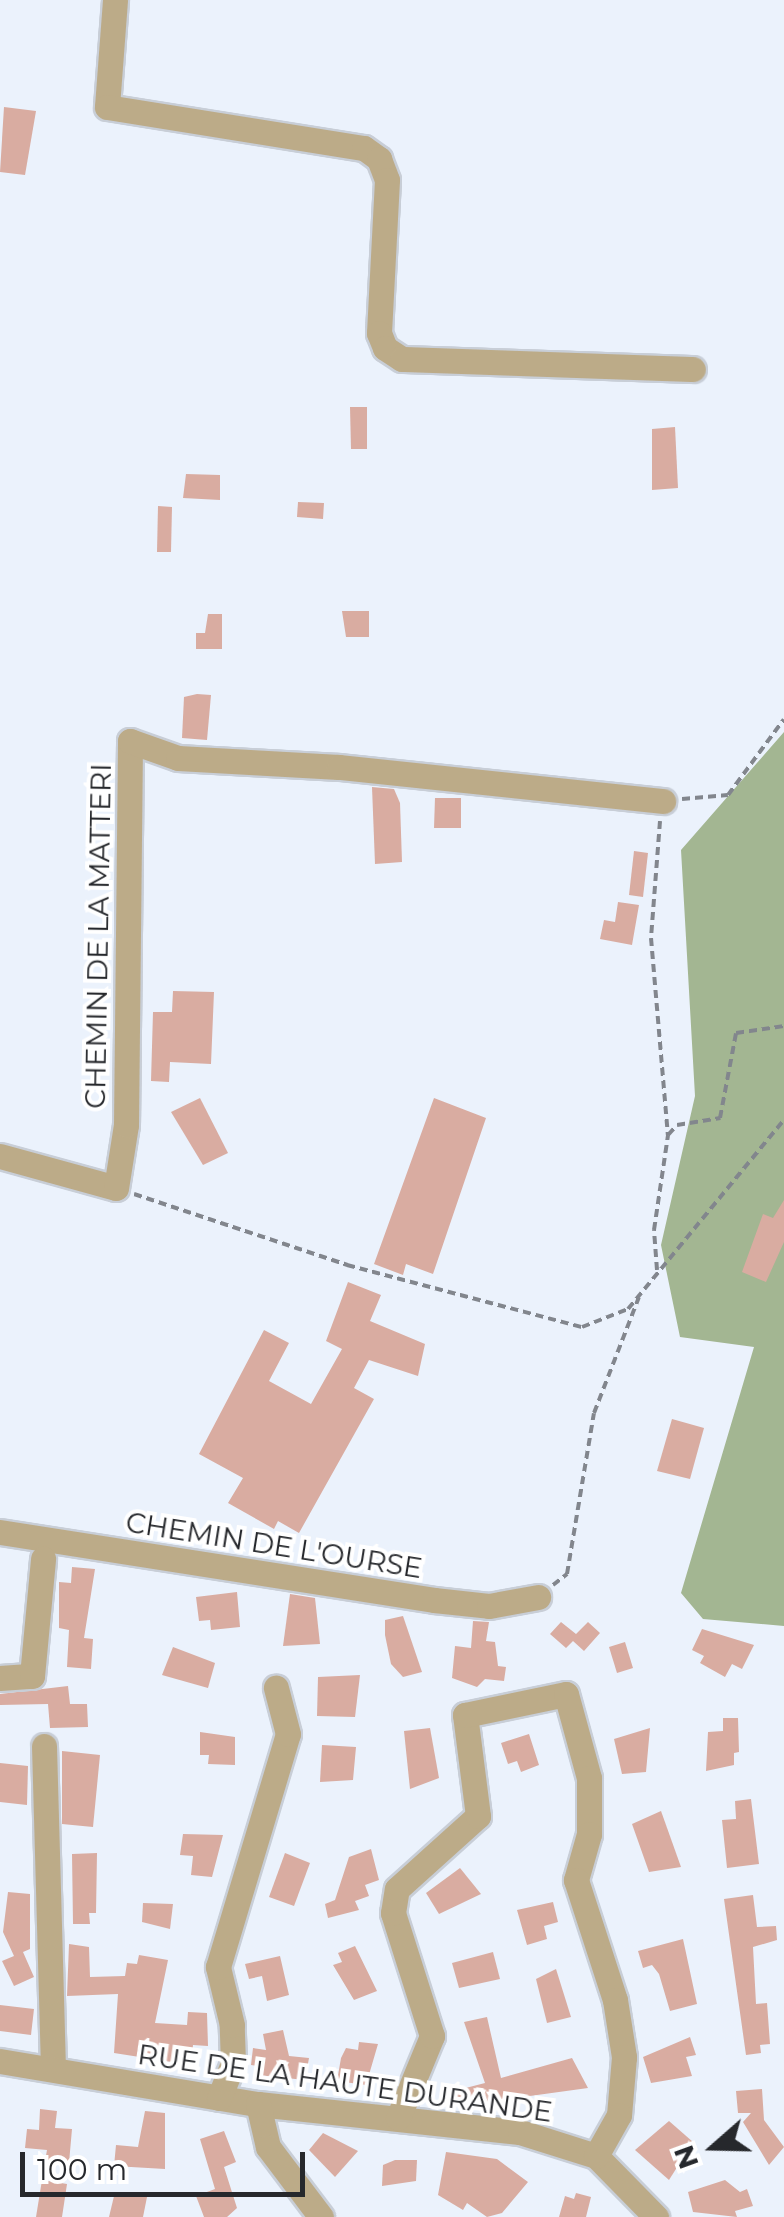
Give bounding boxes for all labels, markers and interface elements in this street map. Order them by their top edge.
street label: CHEMIN DE LA MATTERI [78,763,118,1109]
street label: CHEMIN DE L'OURSE [124,1505,424,1585]
street label: RUE DE LA HAUTE DURANDE [136,2037,554,2129]
north arrow [664,2097,764,2197]
scale bar [25,2132,310,2194]
text: N [666,2141,706,2174]
text: 100 m [37,2151,127,2188]

